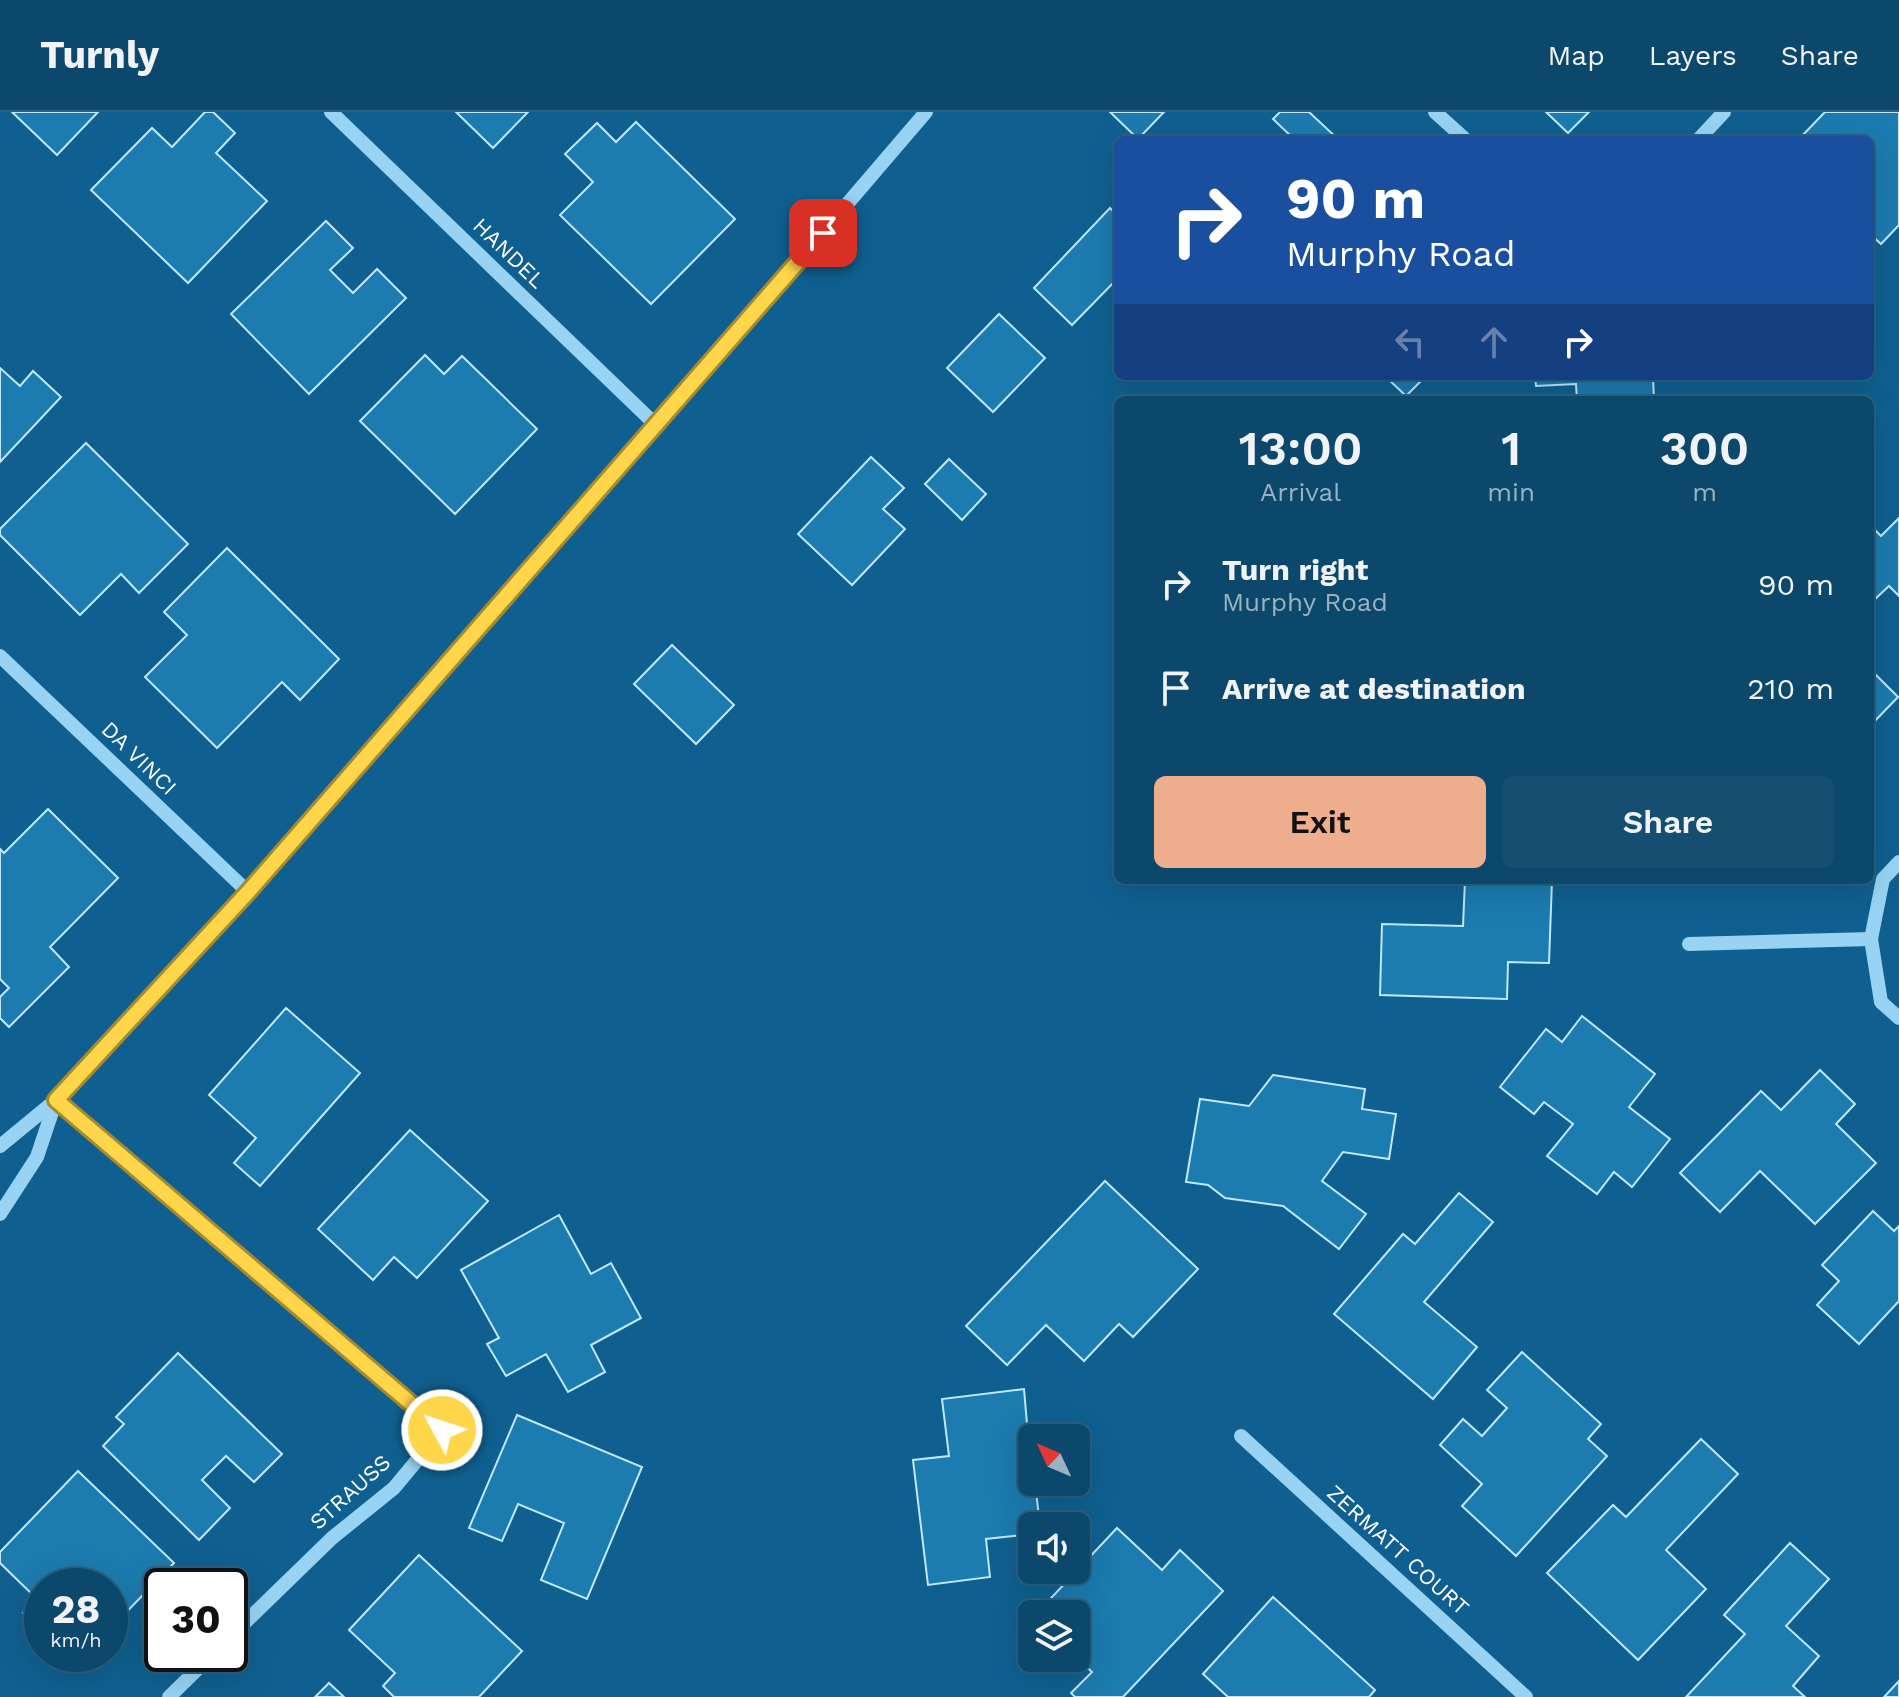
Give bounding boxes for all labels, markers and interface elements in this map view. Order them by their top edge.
text: Turnly [40,33,159,77]
text: Map [1548,39,1605,72]
text: Layers [1649,39,1737,72]
text: Share [1781,39,1859,72]
text: 90 m [1286,166,1425,232]
icon: right [1154,168,1258,272]
pin [789,199,857,267]
icon: arrive [801,211,845,255]
street label: HANDEL [468,213,550,293]
text: Murphy Road [1286,233,1516,275]
icon: left [1388,320,1432,364]
icon: ahead [1472,320,1516,364]
icon: right [1556,320,1600,364]
text: 13:00 [1239,420,1362,477]
text: 1 [1501,420,1521,477]
text: 300 [1660,420,1749,477]
text: Arrival [1260,477,1341,507]
text: min [1487,477,1535,507]
text: m [1692,477,1717,507]
text: Turn right [1222,552,1368,587]
icon: right [1154,562,1198,606]
text: 90 m [1758,567,1834,602]
text: Murphy Road [1222,587,1388,617]
icon: arrive [1154,666,1198,710]
text: Arrive at destination [1222,671,1526,706]
text: 210 m [1747,671,1834,706]
street label: DA VINCI [96,716,182,800]
button: Exit [1154,776,1486,868]
button: Share [1502,776,1834,868]
position arrow [400,1388,484,1472]
north arrow [1018,1424,1090,1496]
map controls [1018,1424,1090,1672]
street label: STRAUSS [305,1450,395,1534]
street label: ZERMATT COURT [1322,1480,1474,1620]
button: sound [1018,1512,1090,1584]
speed limit sign: 30 [144,1568,248,1672]
text: 28 [52,1586,100,1633]
button: layers [1018,1600,1090,1672]
text: km/h [50,1628,102,1652]

